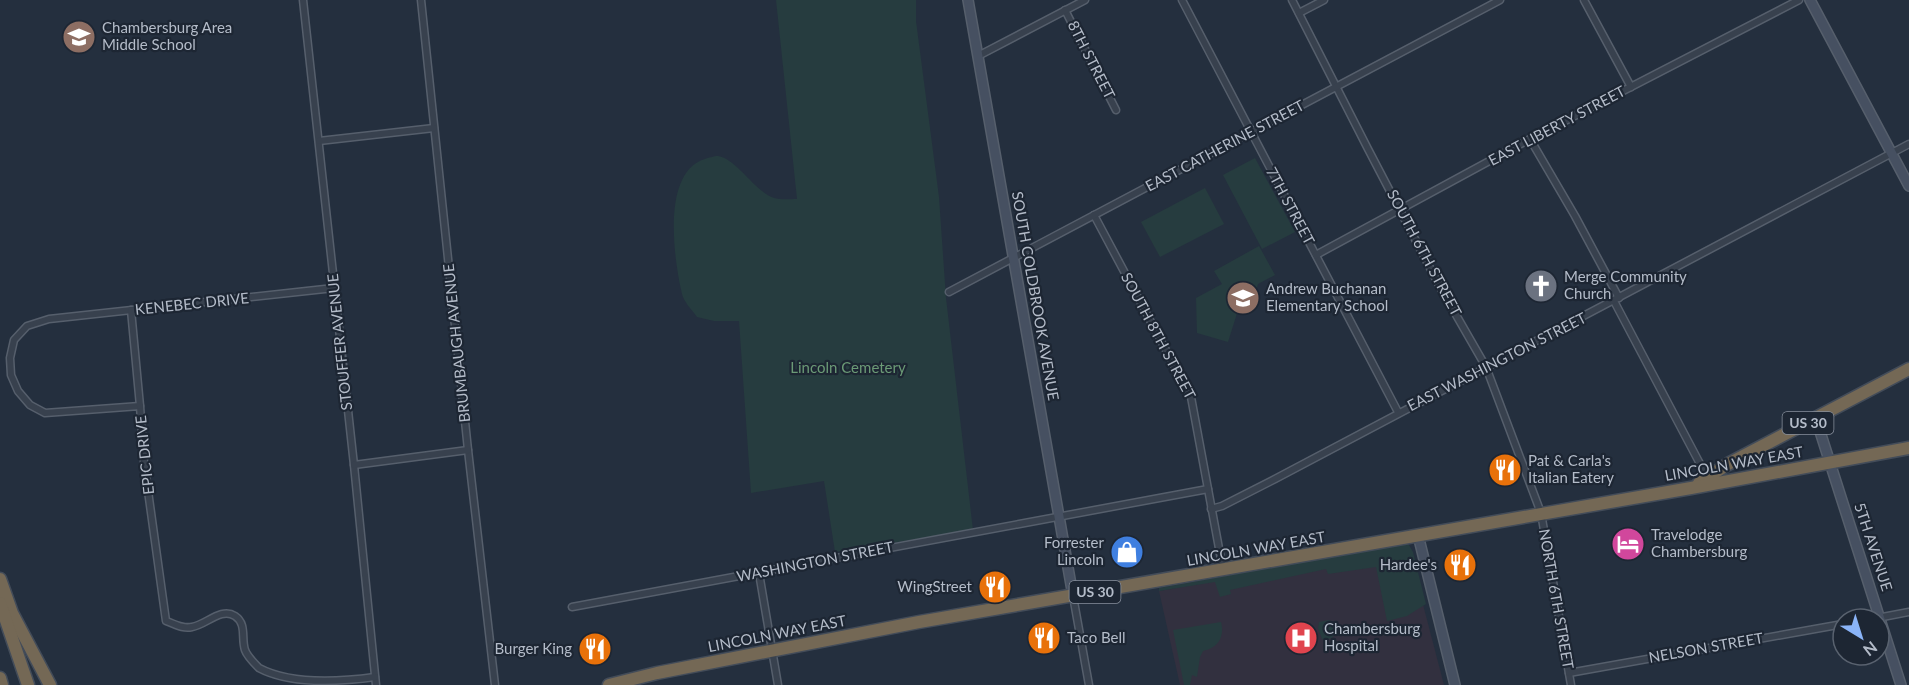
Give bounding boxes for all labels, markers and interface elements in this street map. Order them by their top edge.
street label: 8TH STREET [1064,17,1119,102]
place label: Chambersburg Area Middle School [102,18,232,53]
school or university icon: Chambersburg Area Middle School [61,19,97,55]
street label: EAST LIBERTY STREET [1485,81,1628,169]
street label: EAST CATHERINE STREET [1142,95,1307,195]
street label: 7TH STREET [1263,164,1319,248]
street label: SOUTH 6TH STREET [1384,186,1466,319]
street label: SOUTH COLDBROOK AVENUE [1009,190,1063,402]
street label: BRUMBAUGH AVENUE [439,263,473,423]
place label: Merge Community Church [1564,267,1687,302]
church icon: Merge Community Church [1523,268,1559,304]
street label: SOUTH 8TH STREET [1118,269,1200,402]
street label: STOUFFER AVENUE [323,273,355,411]
place label: Andrew Buchanan Elementary School [1266,279,1388,314]
school or university icon: Andrew Buchanan Elementary School [1225,280,1261,316]
street label: KENEBEC DRIVE [134,288,250,318]
street label: EAST WASHINGTON STREET [1404,308,1589,414]
park label: Lincoln Cemetery [790,358,906,376]
road number: US 30 [1782,412,1834,434]
street label: EPIC DRIVE [131,415,157,496]
street label: LINCOLN WAY EAST [1663,442,1805,484]
place label: Pat & Carla's Italian Eatery [1528,451,1614,486]
restaurant icon: Pat & Carla's Italian Eatery [1487,452,1523,488]
street label: 5TH AVENUE [1851,500,1897,593]
place label: Travelodge Chambersburg [1651,525,1747,560]
hotel icon: Travelodge Chambersburg [1610,526,1646,562]
street label: LINCOLN WAY EAST [1185,527,1327,569]
street label: NORTH 6TH STREET [1536,527,1578,670]
place label: Forrester Lincoln [1044,533,1105,568]
shop icon: Forrester Lincoln [1109,534,1145,570]
street label: WASHINGTON STREET [735,537,895,585]
restaurant icon: Hardee's [1442,547,1478,583]
place label: Hardee's [1380,555,1437,573]
restaurant icon: WingStreet [977,569,1013,605]
place label: WingStreet [897,577,973,595]
road number: US 30 [1070,581,1120,603]
north arrow [1831,607,1891,667]
street label: LINCOLN WAY EAST [706,611,848,655]
place label: Chambersburg Hospital [1324,619,1420,654]
restaurant icon: Taco Bell [1026,620,1062,656]
hospital icon: Chambersburg Hospital [1283,620,1319,656]
place label: Taco Bell [1067,628,1126,646]
street label: NELSON STREET [1647,628,1765,666]
restaurant icon: Burger King [577,631,613,667]
text: N [1860,638,1881,660]
place label: Burger King [495,639,572,657]

